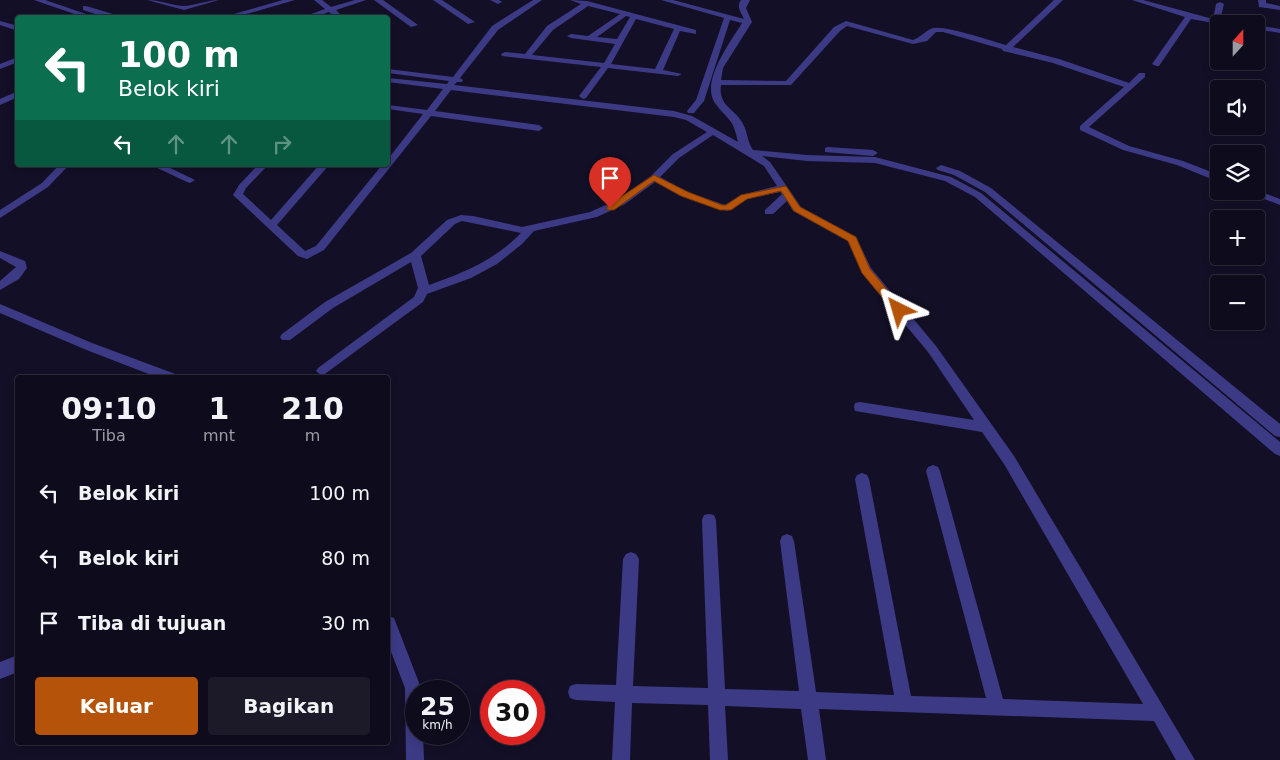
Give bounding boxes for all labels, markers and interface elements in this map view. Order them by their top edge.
north arrow [1210,15,1265,70]
map controls [1210,15,1265,330]
icon: left [35,35,100,100]
text: 100 m [118,35,240,75]
text: Belok kiri [118,76,220,101]
button: sound [1210,80,1265,135]
icon: left [109,130,137,158]
icon: ahead [162,130,190,158]
icon: ahead [215,130,243,158]
icon: right [268,130,296,158]
button: layers [1210,145,1265,200]
pin [589,157,631,208]
icon: arrive [596,164,624,192]
button: + [1210,210,1265,265]
button: − [1210,275,1265,330]
position arrow [872,283,924,335]
text: 09:10 [61,391,157,426]
text: 1 [209,391,229,426]
text: 210 [281,391,344,426]
text: Tiba [92,426,126,445]
text: mnt [203,426,235,445]
text: m [305,426,320,445]
icon: left [35,479,63,507]
text: Belok kiri [78,482,179,504]
text: 100 m [309,482,370,504]
icon: left [35,544,63,572]
text: Belok kiri [78,547,179,569]
text: 80 m [321,547,370,569]
icon: arrive [35,609,63,637]
text: Tiba di tujuan [78,612,226,634]
text: 30 m [321,612,370,634]
button: Keluar [35,677,198,735]
button: Bagikan [208,677,370,735]
speed limit sign: 30 [480,680,545,745]
text: 25 [420,692,455,721]
text: km/h [422,718,453,732]

